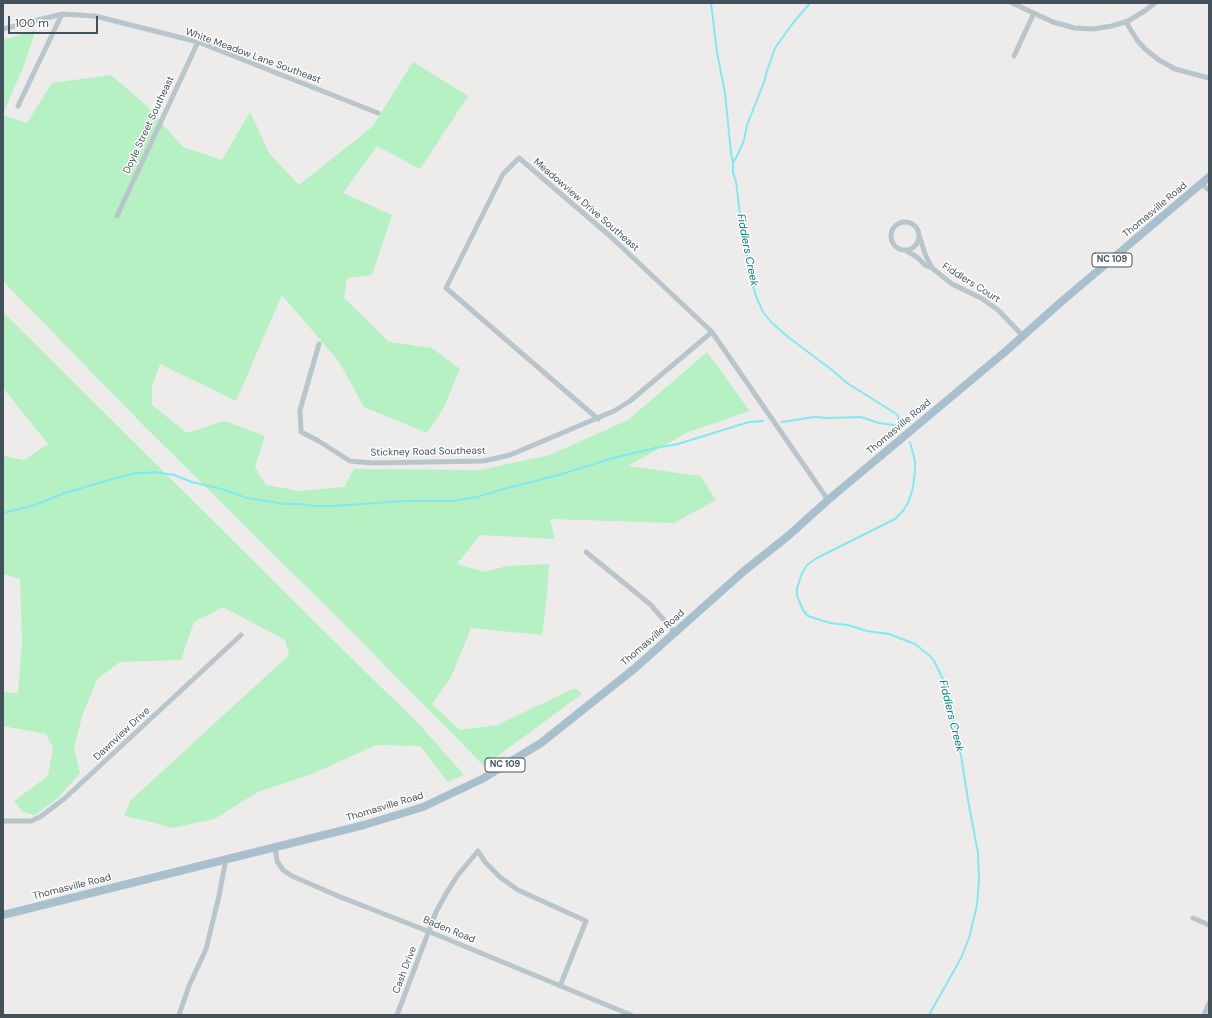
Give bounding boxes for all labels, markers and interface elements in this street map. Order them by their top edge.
scale bar [10,8,100,34]
text: 100 m [15,15,49,31]
street label: White Meadow Lane Southeast [184,26,322,86]
street label: Doyle Street Southeast [121,74,177,176]
street label: Meadowview Drive Southeast [531,156,641,254]
street label: Thomasville Road [1120,180,1190,240]
water label: Fiddlers Creek [733,213,761,287]
road number: NC 109 [1092,253,1132,267]
street label: Fiddlers Court [940,260,1002,306]
street label: Thomasville Road [864,397,934,457]
street label: Stickney Road Southeast [370,445,486,459]
street label: Thomasville Road [619,607,687,669]
water label: Fiddlers Creek [936,679,966,753]
street label: Dawnview Drive [91,705,153,763]
road number: NC 109 [485,758,525,772]
street label: Thomasville Road [345,790,425,824]
street label: Thomasville Road [32,871,112,903]
street label: Baden Road [421,914,477,946]
street label: Cash Drive [390,945,420,995]

